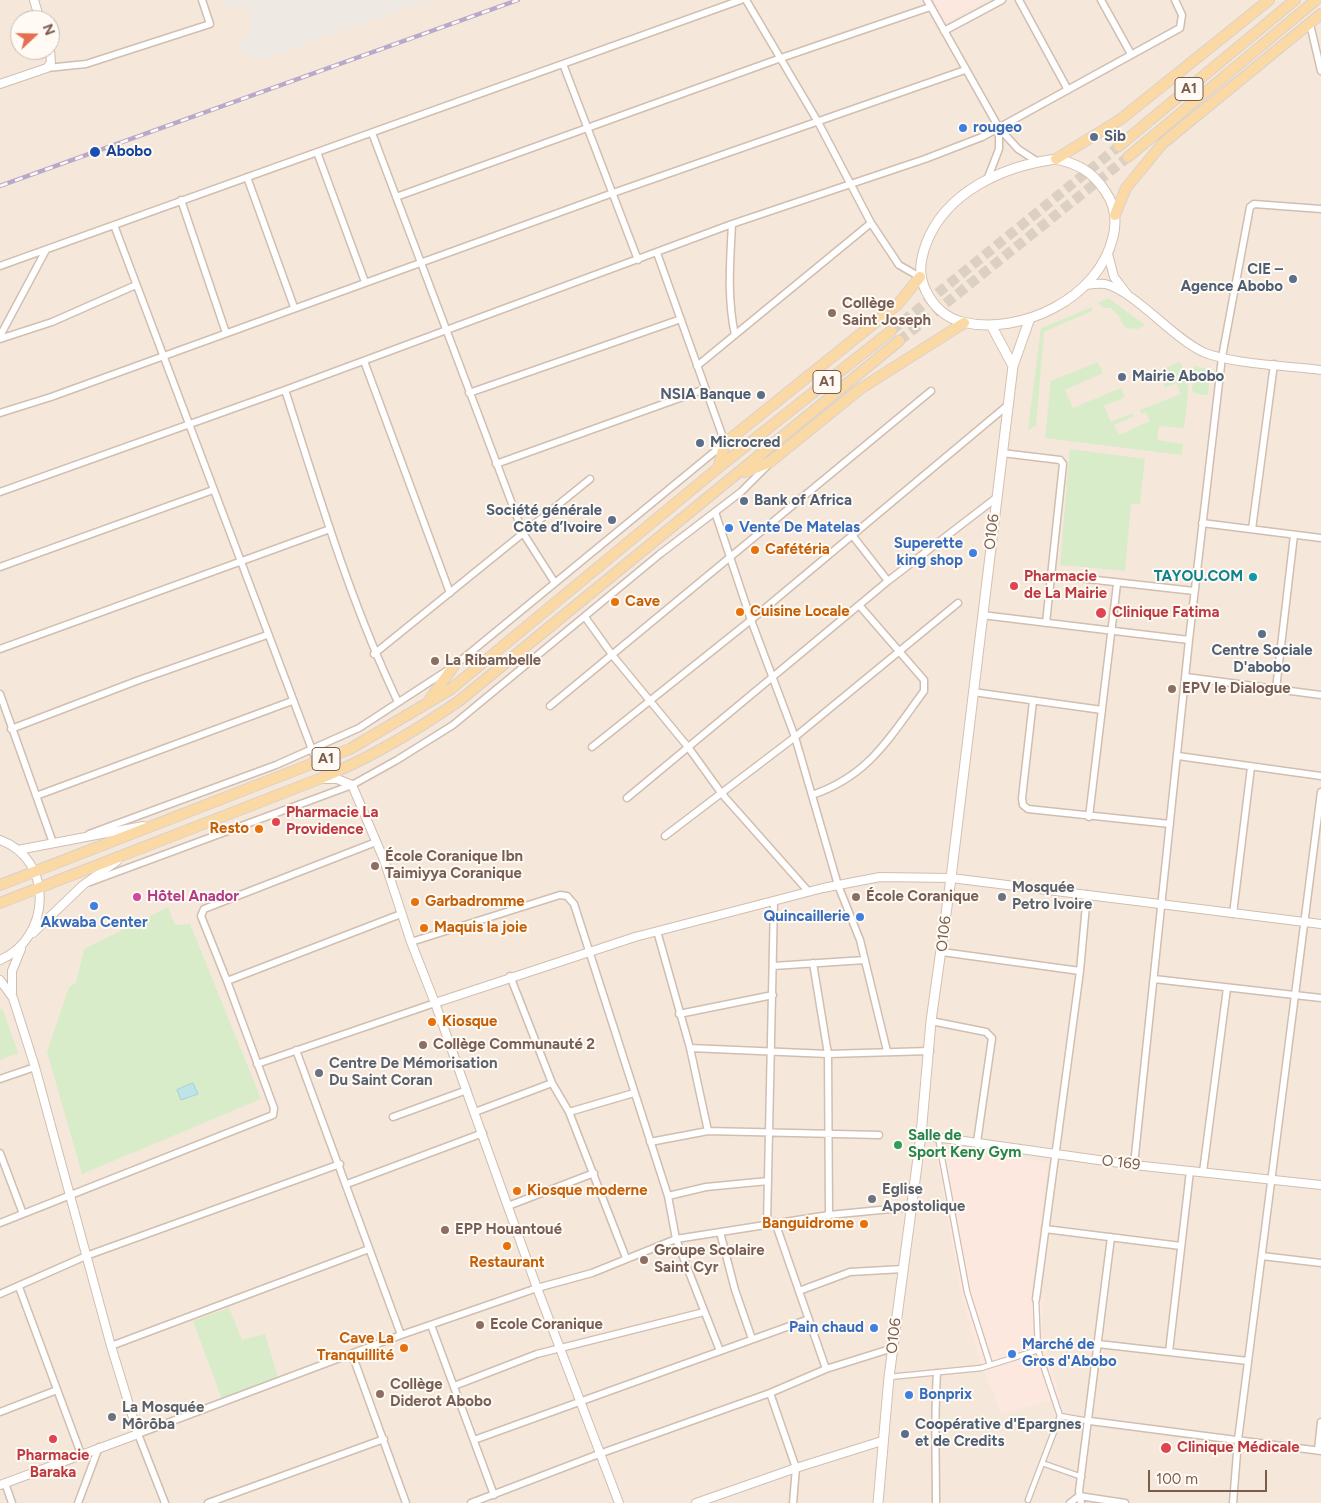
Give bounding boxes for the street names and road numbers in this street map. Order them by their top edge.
road number: A1 [1175,78,1203,100]
road number: A1 [813,371,841,394]
street label: O106 [981,513,1003,551]
road number: A1 [312,748,340,771]
street label: O106 [933,915,955,953]
street label: O 169 [1101,1152,1141,1174]
street label: O106 [883,1317,905,1355]

